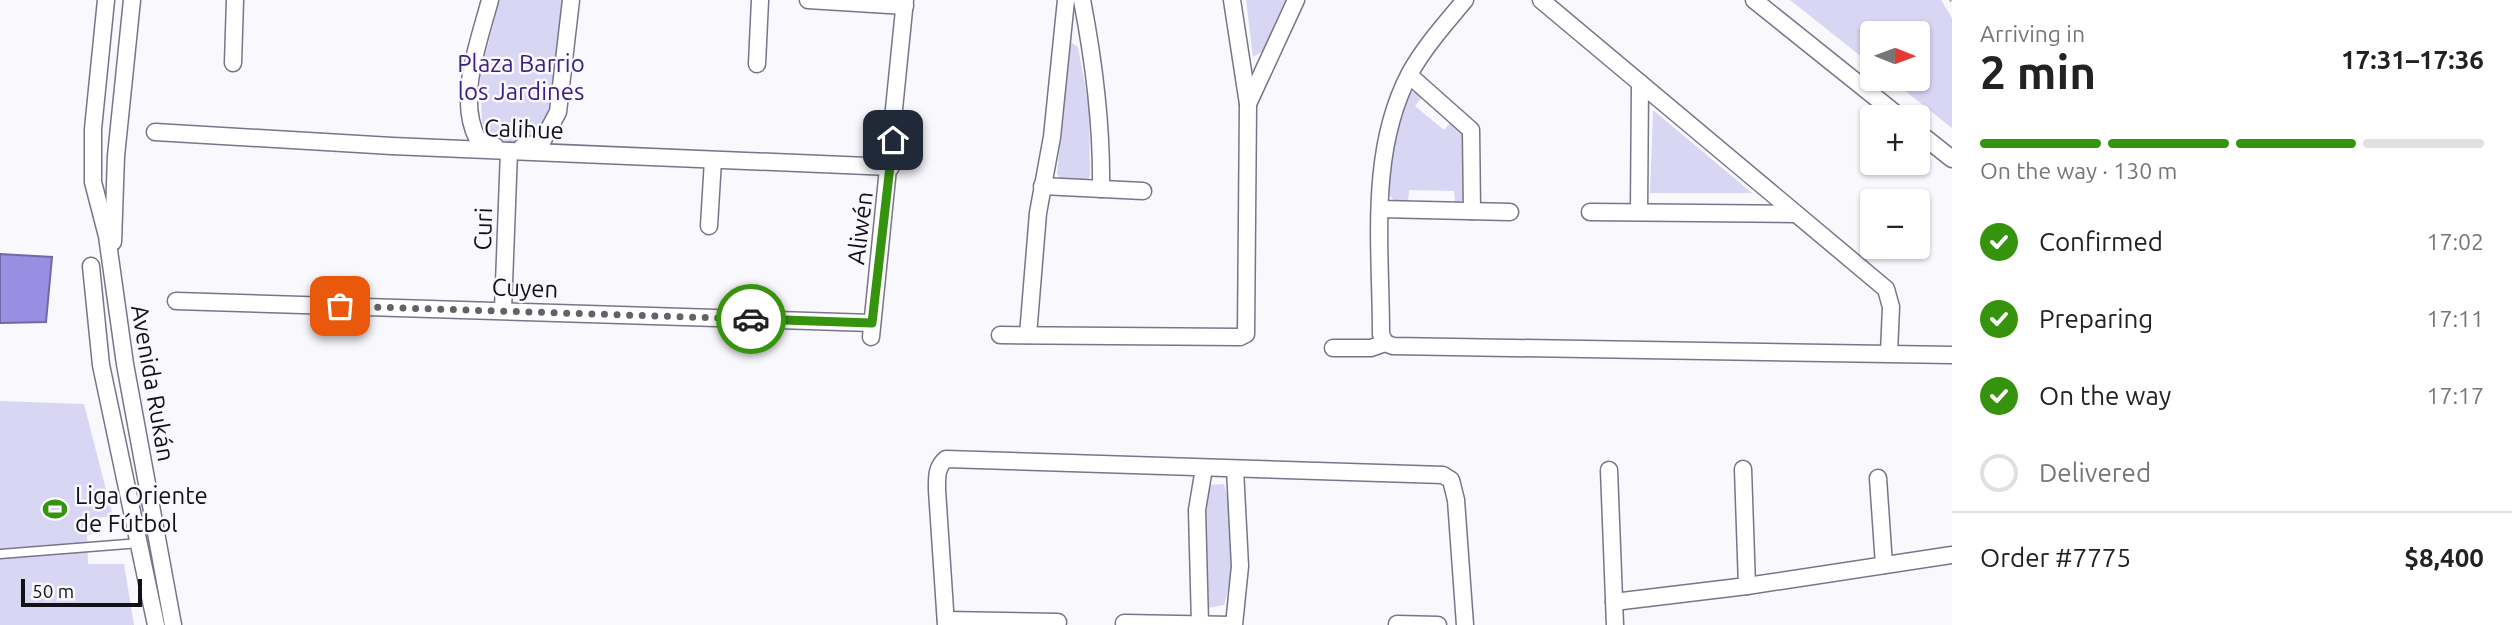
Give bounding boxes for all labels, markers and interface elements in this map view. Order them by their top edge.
north arrow [1860,21,1930,91]
map controls [1860,21,1930,259]
text: Arriving in [1980,21,2085,46]
text: 17:31–17:36 [2341,45,2484,74]
text: 2 min [1980,46,2096,98]
park label: Plaza Barrio los Jardines [457,50,585,105]
button: + [1860,105,1930,175]
pin [863,110,923,170]
street label: Calihue [484,114,564,144]
icon: home [874,121,912,159]
text: On the way · 130 m [1980,158,2177,183]
button: − [1860,189,1930,259]
street label: Aliwén [842,190,878,266]
street label: Curi [469,207,497,251]
icon: check [1980,223,2018,261]
text: Confirmed [2039,227,2163,256]
text: 17:02 [2426,229,2484,254]
street label: Cuyen [491,273,559,303]
pin [310,276,370,336]
courier [716,284,786,354]
icon: bag [321,287,359,325]
icon: car [732,300,770,338]
icon: check [1980,300,2018,338]
street label: Avenida Rukán [126,303,180,463]
text: Preparing [2039,304,2153,333]
text: 17:11 [2426,306,2484,331]
icon: check [1980,377,2018,415]
text: On the way [2039,381,2171,410]
text: 17:17 [2426,383,2484,408]
text: Delivered [2039,458,2151,487]
place label: Liga Oriente de Fútbol [75,482,208,537]
sports icon: Liga Oriente de Fútbol [41,495,69,523]
text: Order #7775 [1980,543,2131,572]
text: $8,400 [2404,543,2484,572]
scale bar [21,576,142,608]
text: 50 m [32,580,74,602]

